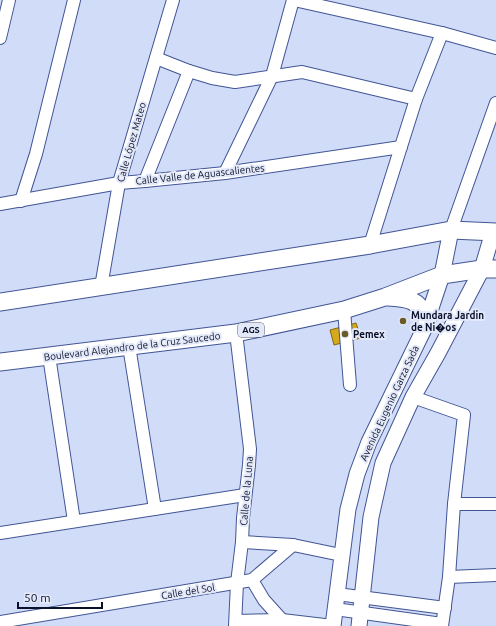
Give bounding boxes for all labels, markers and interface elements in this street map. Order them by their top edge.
street label: Calle López Mateo [115,101,148,183]
street label: Calle Valle de Aguascalientes [135,162,265,187]
place label: Mundara Jardin de Ni�os [411,310,484,333]
marker: Mundara Jardin de Ni�os [398,316,408,326]
road number: AGS [238,323,264,337]
marker: Pemex [340,329,350,339]
place label: Pemex [353,329,385,340]
street label: Boulevard Alejandro de la Cruz Saucedo [43,330,221,363]
street label: Avenida Eugenio Garza Sada [358,344,421,463]
street label: Calle de la Luna [238,456,255,526]
street label: Calle del Sol [160,582,216,601]
scale bar [18,584,102,610]
text: 50 m [24,591,51,604]

